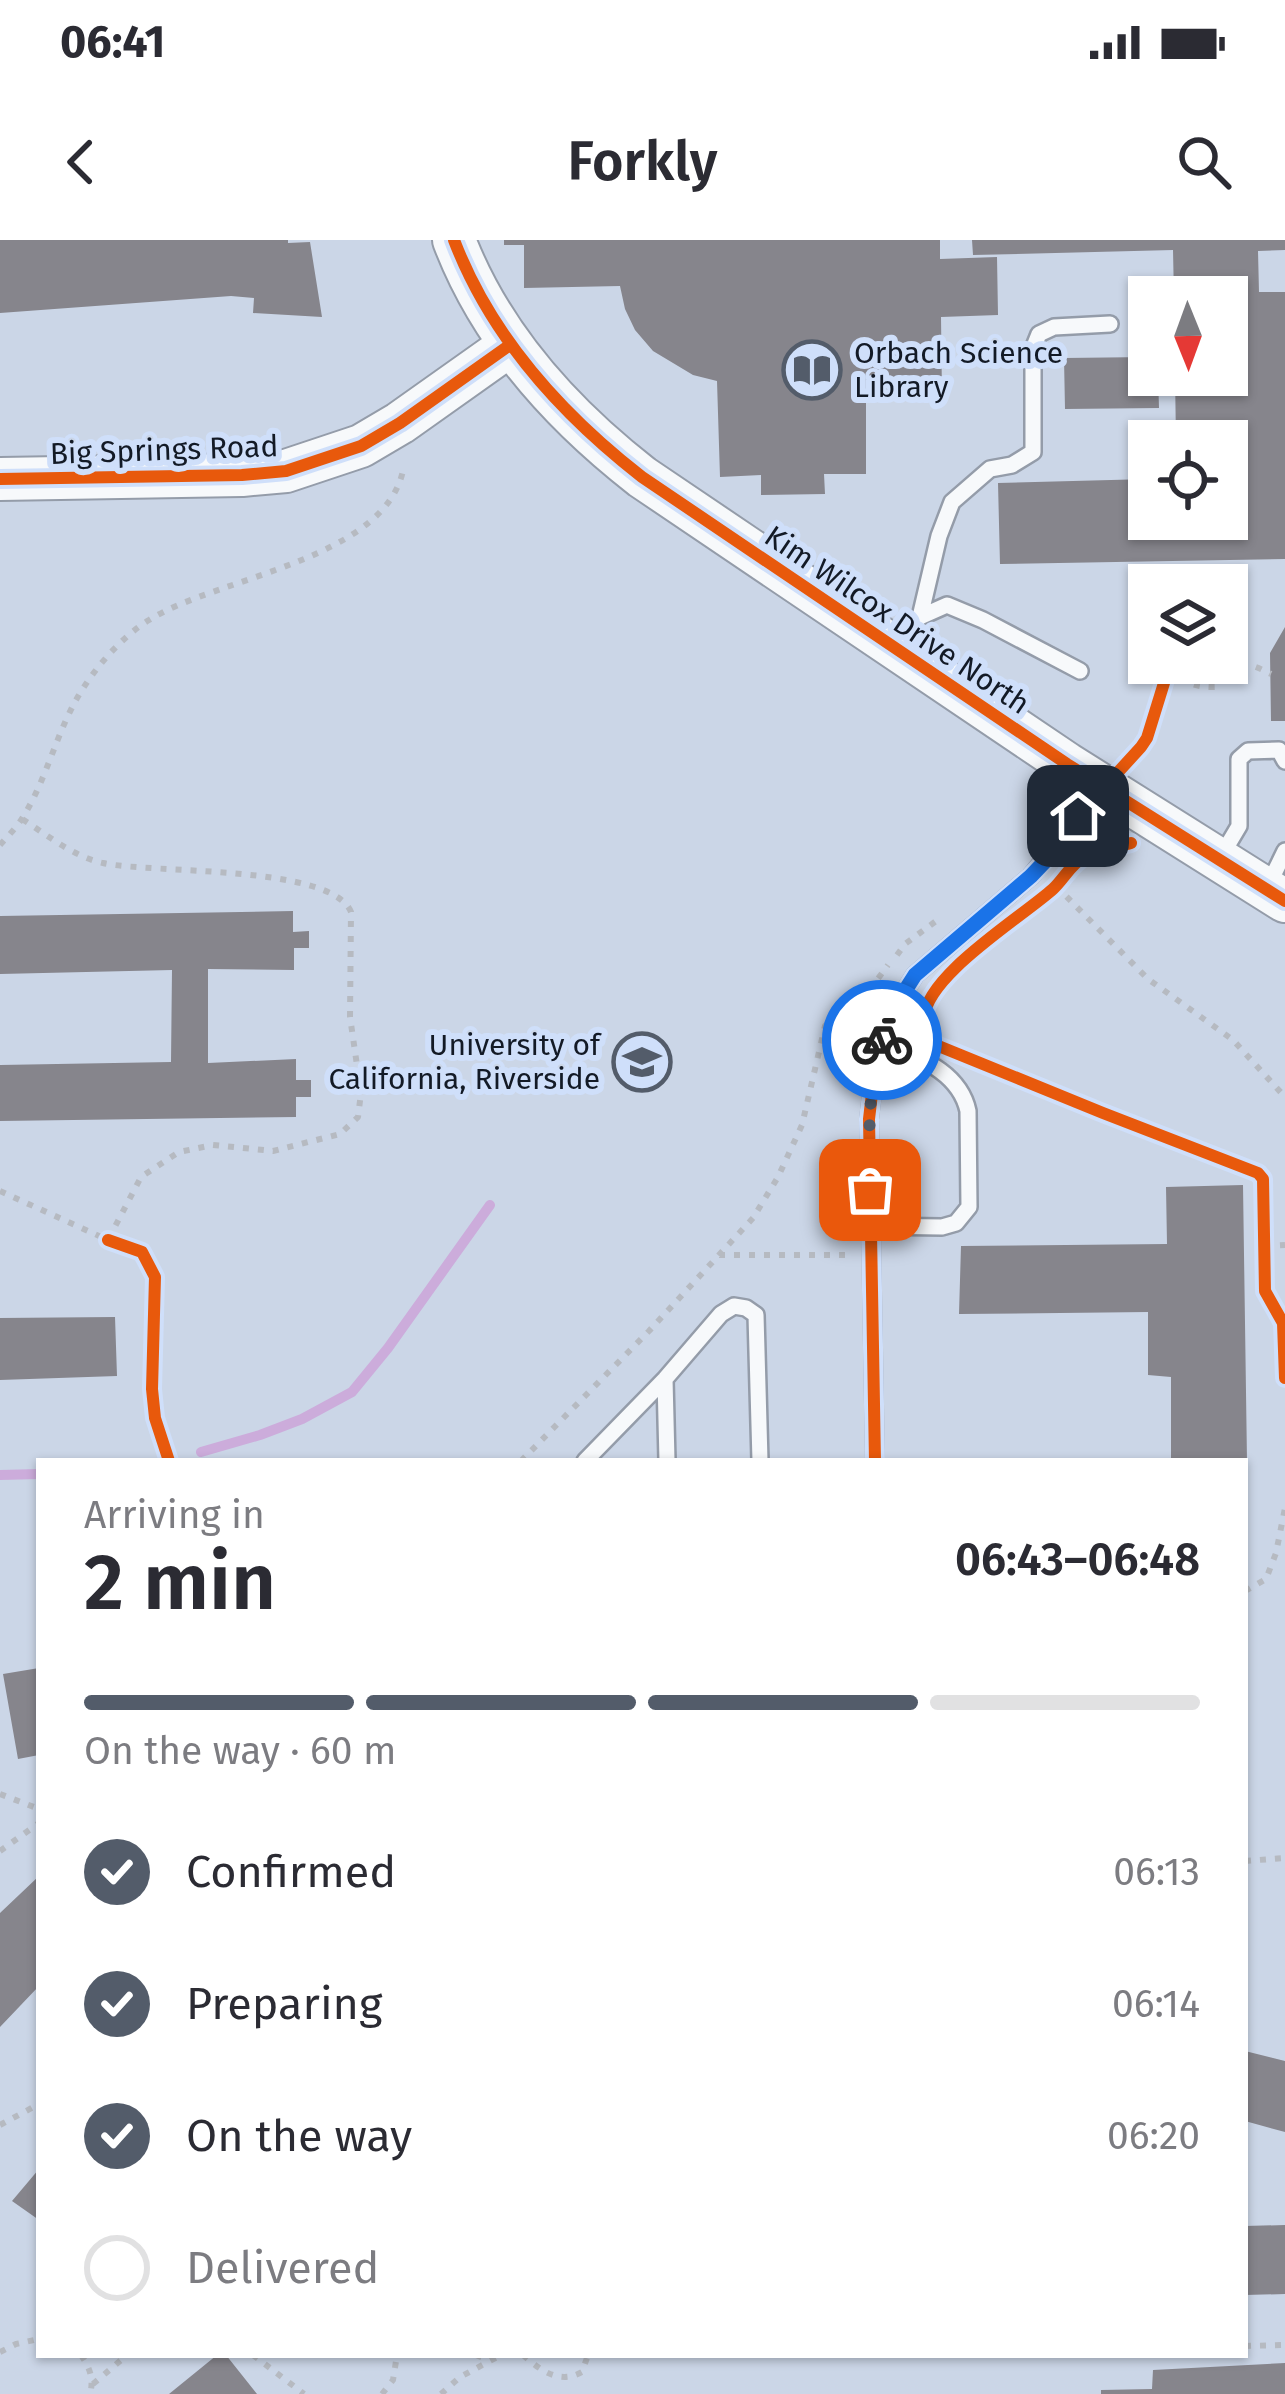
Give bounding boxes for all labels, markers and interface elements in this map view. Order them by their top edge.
text: 06:41 [60,15,165,69]
icon: back [48,129,114,195]
icon: search [1171,129,1237,195]
text: Forkly [568,130,717,194]
north arrow [1128,276,1248,396]
map controls [1128,276,1248,684]
place label: Orbach Science Library [854,335,1063,405]
library icon: Orbach Science Library [781,339,843,401]
button: locate [1128,420,1248,540]
street label: Big Springs Road [49,428,279,472]
street label: Kim Wilcox Drive North [758,518,1036,722]
button: layers [1128,564,1248,684]
pin [1027,765,1129,867]
icon: home [1045,783,1111,849]
courier [822,980,942,1100]
icon: bike [849,1007,915,1073]
place label: University of California, Riverside [328,1027,602,1097]
school or university icon: University of California, Riverside [611,1031,673,1093]
pin [819,1139,921,1241]
icon: bag [837,1157,903,1223]
text: Arriving in [84,1492,265,1538]
text: 06:43–06:48 [955,1533,1200,1587]
text: 2 min [84,1536,276,1630]
text: On the way · 60 m [84,1728,396,1774]
icon: check [84,1839,150,1905]
text: Confirmed [186,1845,396,1899]
text: 06:13 [1113,1849,1200,1895]
icon: check [84,1971,150,2037]
text: Preparing [186,1977,382,2031]
text: 06:14 [1112,1981,1200,2027]
icon: check [84,2103,150,2169]
text: On the way [186,2109,412,2163]
text: 06:20 [1107,2113,1200,2159]
text: Delivered [186,2241,379,2295]

